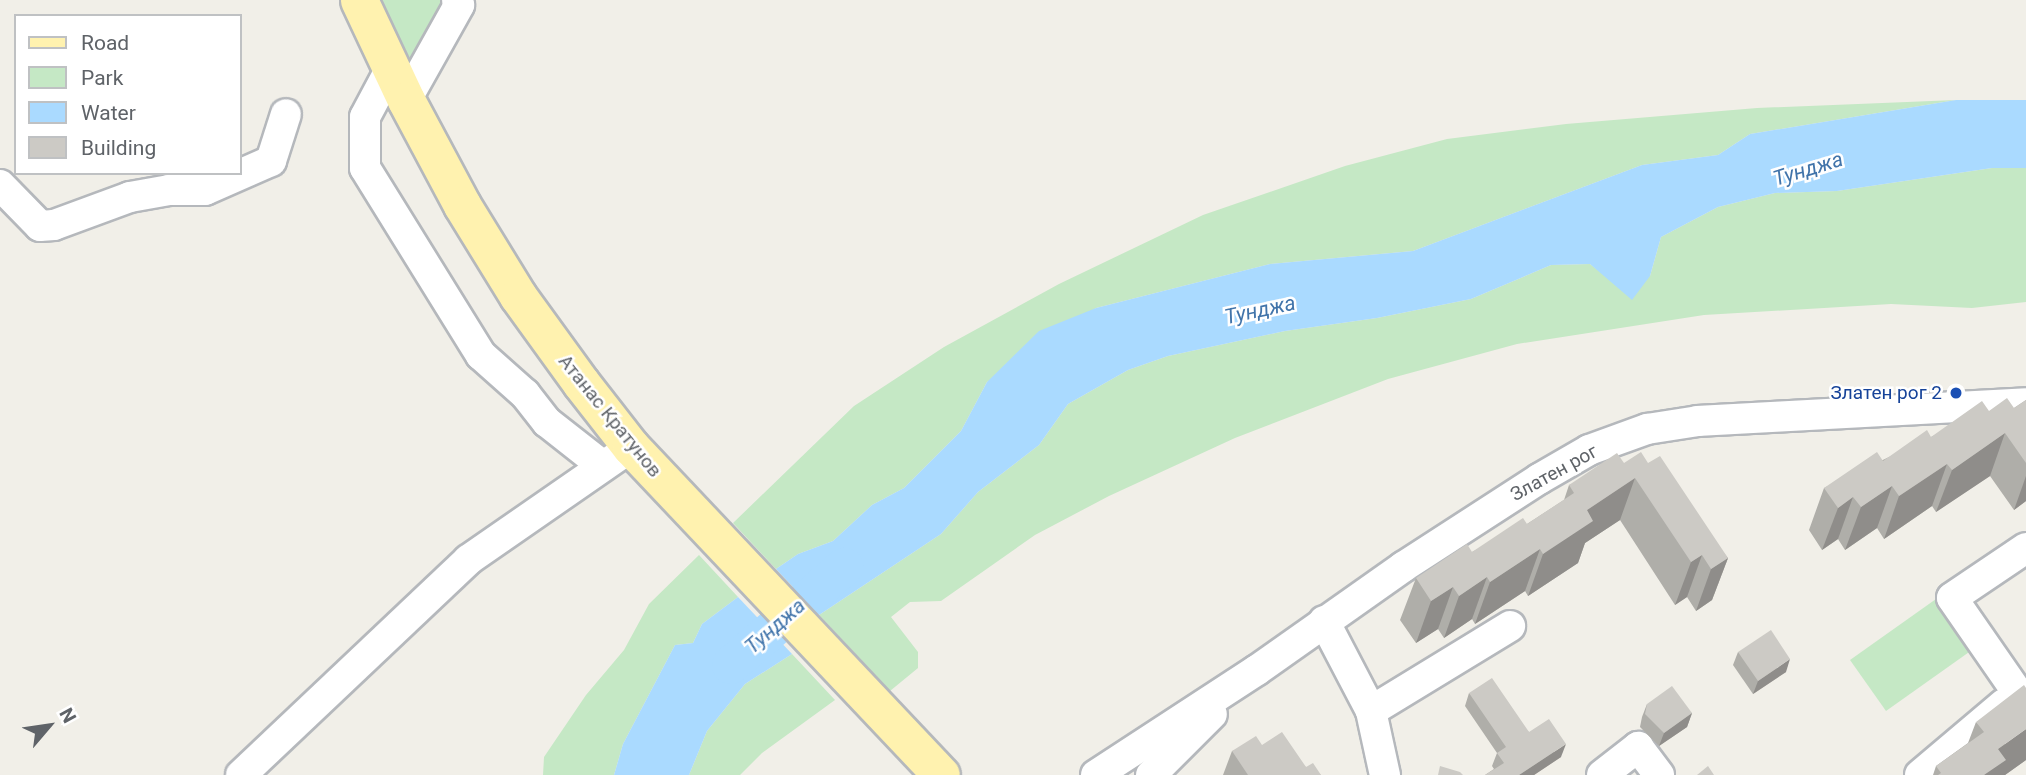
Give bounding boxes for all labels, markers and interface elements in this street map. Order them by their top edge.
legend [14,14,242,175]
text: Road [81,31,129,55]
text: Park [81,66,123,90]
text: Water [81,101,136,125]
text: Building [81,136,156,160]
water label: Тунджа [1770,146,1846,192]
water label: Тунджа [1222,290,1298,330]
street label: Атанас Кратунов [554,350,666,482]
place label: Златен рог 2 [1831,382,1942,404]
marker: Златен рог 2 [1948,385,1964,401]
street label: Златен рог [1506,440,1602,506]
water label: Тунджа [740,593,810,659]
north arrow [14,691,84,761]
text: N [54,704,81,727]

